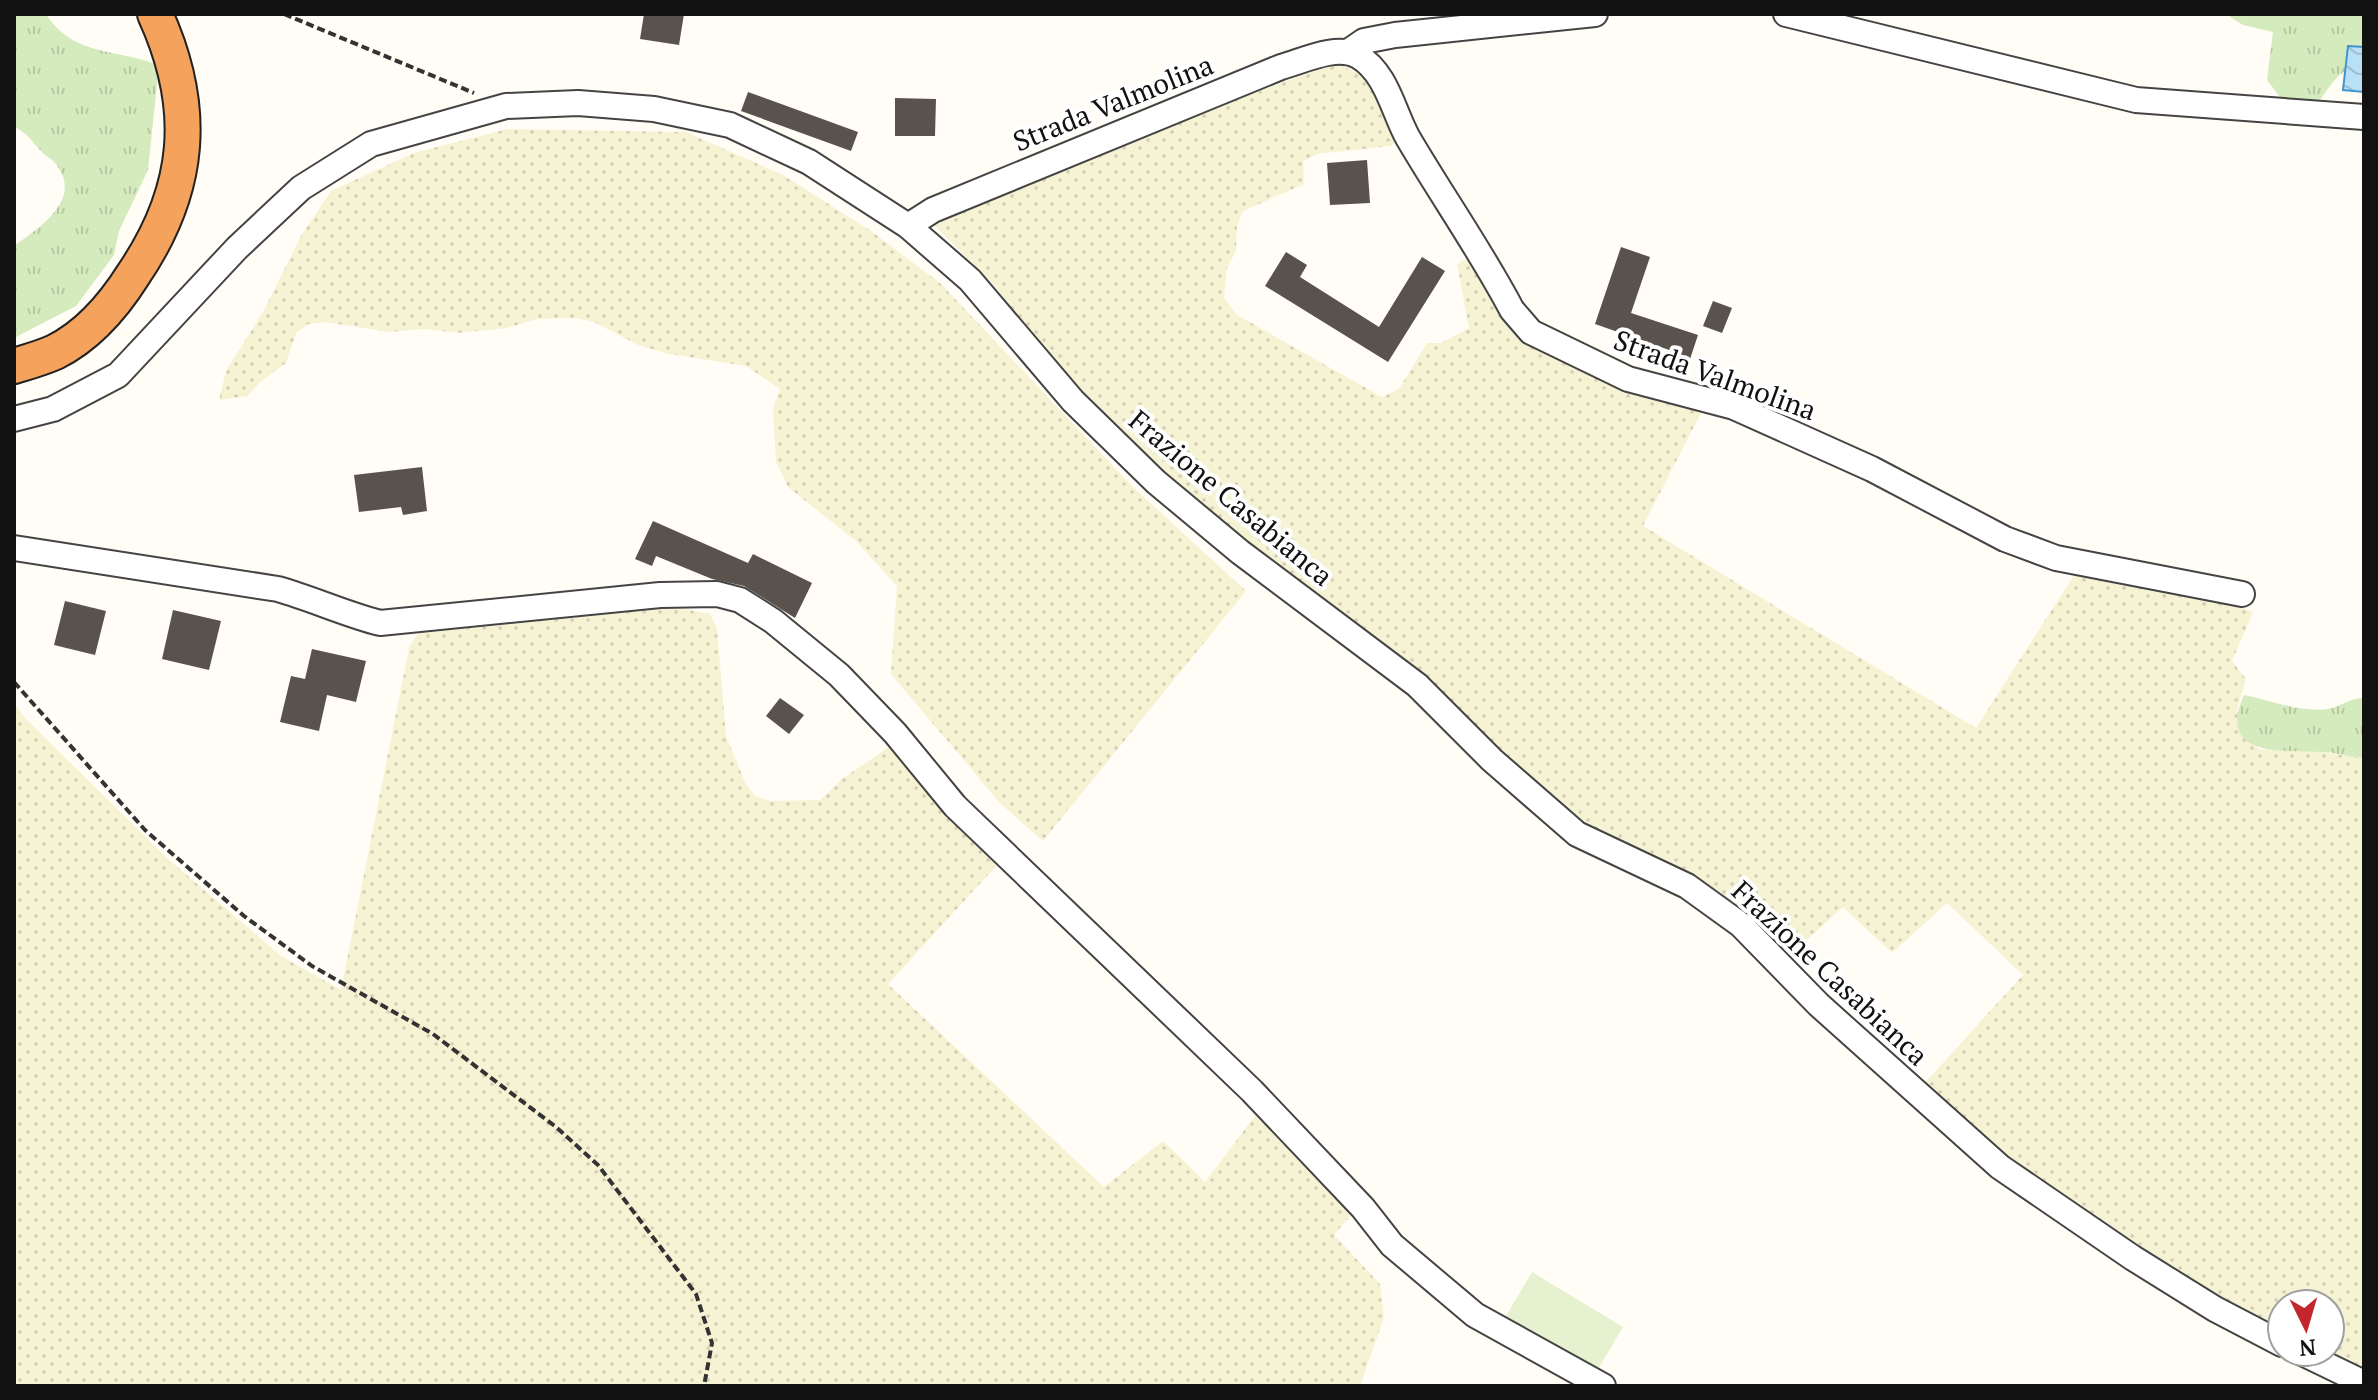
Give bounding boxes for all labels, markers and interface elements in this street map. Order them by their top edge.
street label: Strada Valmolina [1007,46,1218,160]
street label: Strada Valmolina [1609,321,1821,428]
street label: Frazione Casabianca [1122,401,1341,594]
street label: Frazione Casabianca [1724,872,1936,1073]
north arrow [2266,1288,2346,1368]
text: N [2298,1333,2317,1364]

